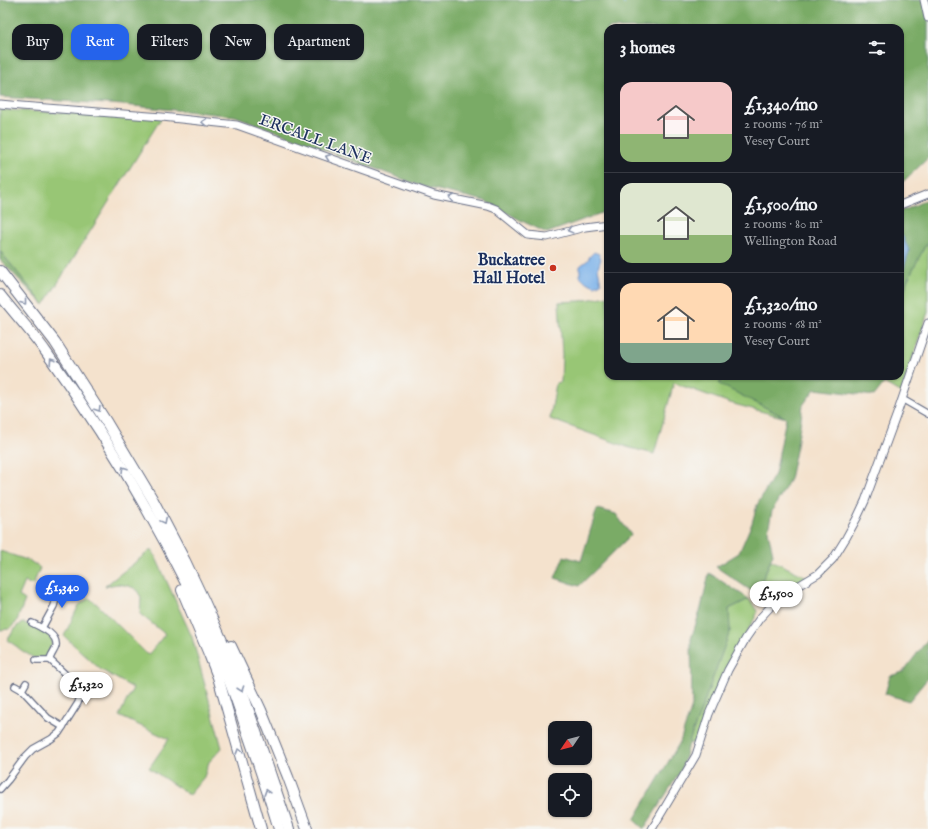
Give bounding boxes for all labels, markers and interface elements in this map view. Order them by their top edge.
chip: Buy [12,24,63,60]
chip: Rent [71,24,129,60]
chip: Filters [137,24,202,60]
chip: New [210,24,266,60]
chip: Apartment [274,24,364,60]
icon: filters [866,37,888,59]
text: 3 homes [620,38,675,59]
text: £1,340/mo [744,95,818,116]
icon: home [652,98,700,146]
street label: ERCALL LANE [256,110,374,170]
text: 2 rooms · 76 m² [744,116,823,133]
one-way arrow [201,117,207,126]
text: Vesey Court [744,133,810,150]
one-way arrow [325,153,332,162]
one-way arrow [448,195,454,203]
text: £1,500/mo [744,195,817,216]
icon: home [652,199,700,247]
text: 2 rooms · 80 m² [744,216,823,233]
one-way arrow [566,226,573,234]
text: Wellington Road [744,233,837,250]
place label: Buckatree Hall Hotel [473,251,546,289]
marker: Buckatree Hall Hotel [548,263,558,273]
text: £1,320/mo [744,295,817,316]
one-way arrow [19,297,26,304]
icon: home [652,299,700,347]
text: 2 rooms · 68 m² [744,316,822,333]
text: Vesey Court [744,333,810,350]
one-way arrow [50,358,57,365]
one-way arrow [93,404,100,411]
one-way arrow [121,466,129,473]
one-way arrow [159,516,166,524]
pin: £1,340 [29,575,95,609]
text: £1,340 [45,579,79,596]
pin: £1,500 [743,581,809,615]
text: £1,500 [759,585,793,602]
pin: £1,320 [53,672,119,706]
text: £1,320 [69,676,103,693]
one-way arrow [237,686,245,693]
north arrow [548,721,592,765]
map controls [548,721,592,817]
one-way arrow [235,748,244,755]
button: locate [548,773,592,817]
one-way arrow [263,789,272,796]

